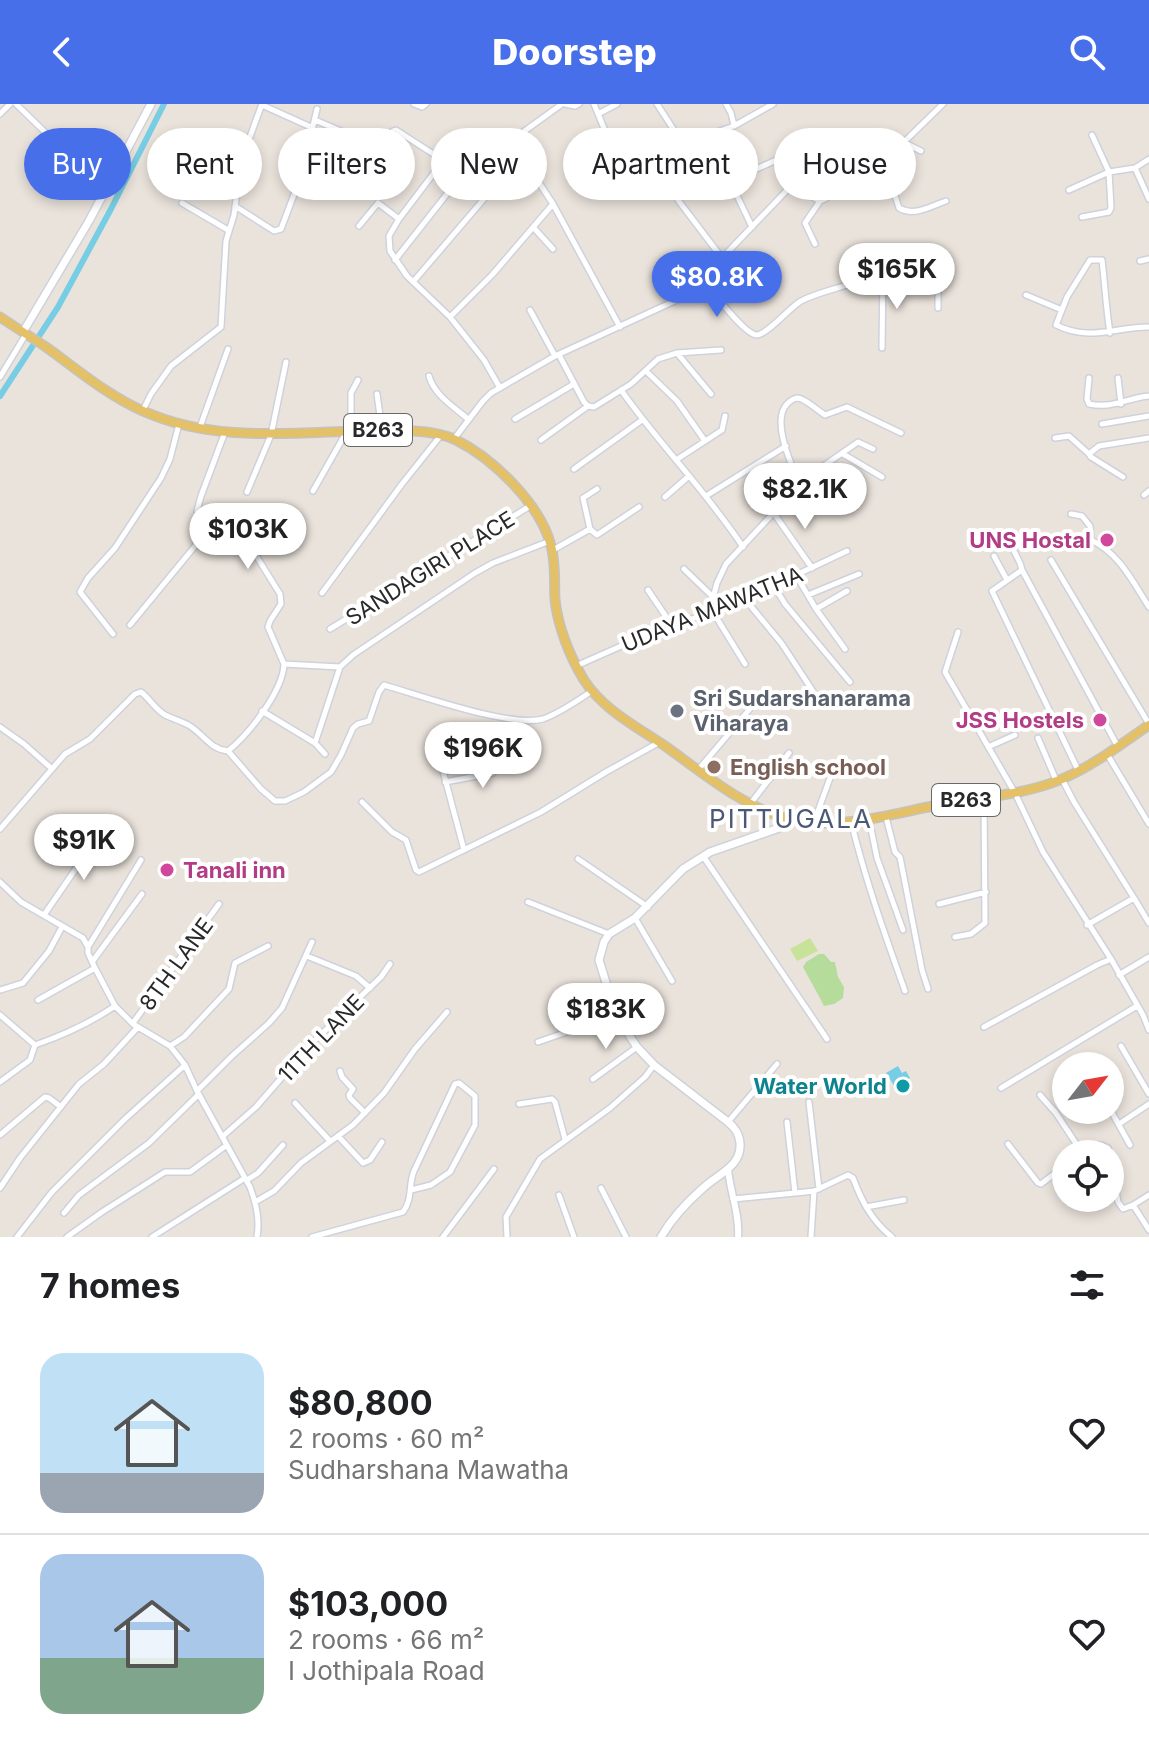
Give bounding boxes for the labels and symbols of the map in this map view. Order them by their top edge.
pin: $165K [841,243,953,311]
pin: $80.8K [652,251,782,319]
road number: B263 [344,414,412,446]
pin: $82.1K [740,463,870,531]
pin: $103K [192,503,304,571]
street label: SANDAGIRI PLACE [341,506,519,630]
place label: UNS Hostal [969,527,1091,553]
marker: UNS Hostal [1098,531,1116,549]
street label: UDAYA MAWATHA [618,561,806,657]
place label: Sri Sudarshanarama Viharaya [693,685,911,736]
marker: Sri Sudarshanarama Viharaya [668,702,686,720]
place label: JSS Hostels [956,707,1084,733]
marker: JSS Hostels [1091,711,1109,729]
pin: $196K [427,722,539,790]
place label: English school [730,754,886,780]
marker: English school [705,758,723,776]
road number: B263 [932,784,1000,816]
district label: PITTUGALA [709,803,873,834]
pin: $91K [37,814,131,882]
place label: Tanali inn [183,857,286,883]
marker: Tanali inn [158,861,176,879]
street label: 8TH LANE [134,913,218,1015]
pin: $183K [550,983,662,1051]
street label: 11TH LANE [273,989,369,1087]
north arrow [1052,1052,1124,1124]
place label: Water World [753,1073,887,1099]
marker: Water World [894,1077,912,1095]

